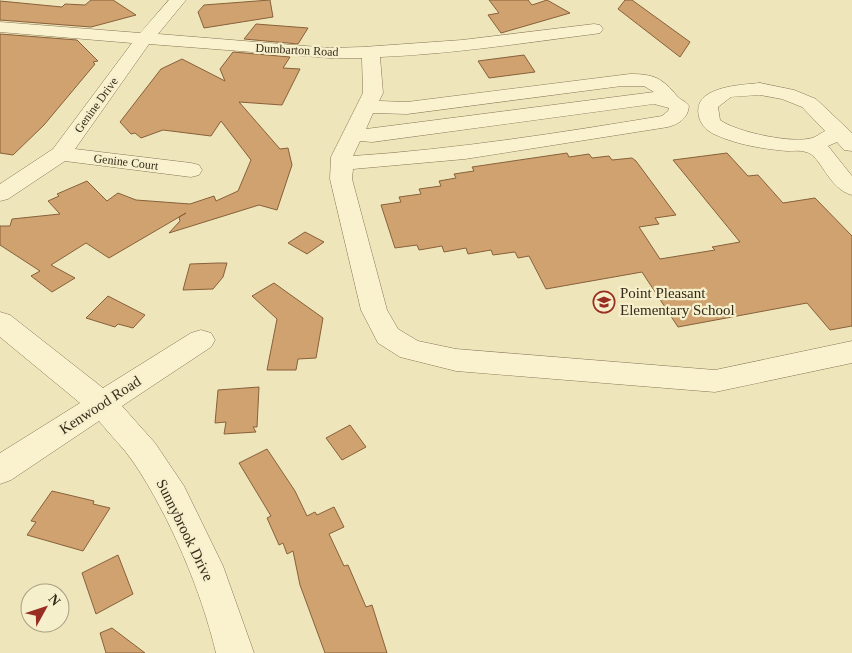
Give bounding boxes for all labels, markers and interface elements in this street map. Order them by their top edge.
street label: Dumbarton Road [255,41,339,59]
street label: Genine Drive [71,75,121,135]
street label: Genine Court [93,151,160,173]
place label: Point Pleasant Elementary School [620,285,735,318]
school or university icon: Point Pleasant Elementary School [592,290,616,314]
street label: Kenwood Road [56,372,144,437]
street label: Sunnybrook Drive [153,476,217,584]
north arrow [20,583,70,633]
text: N [46,591,64,609]

